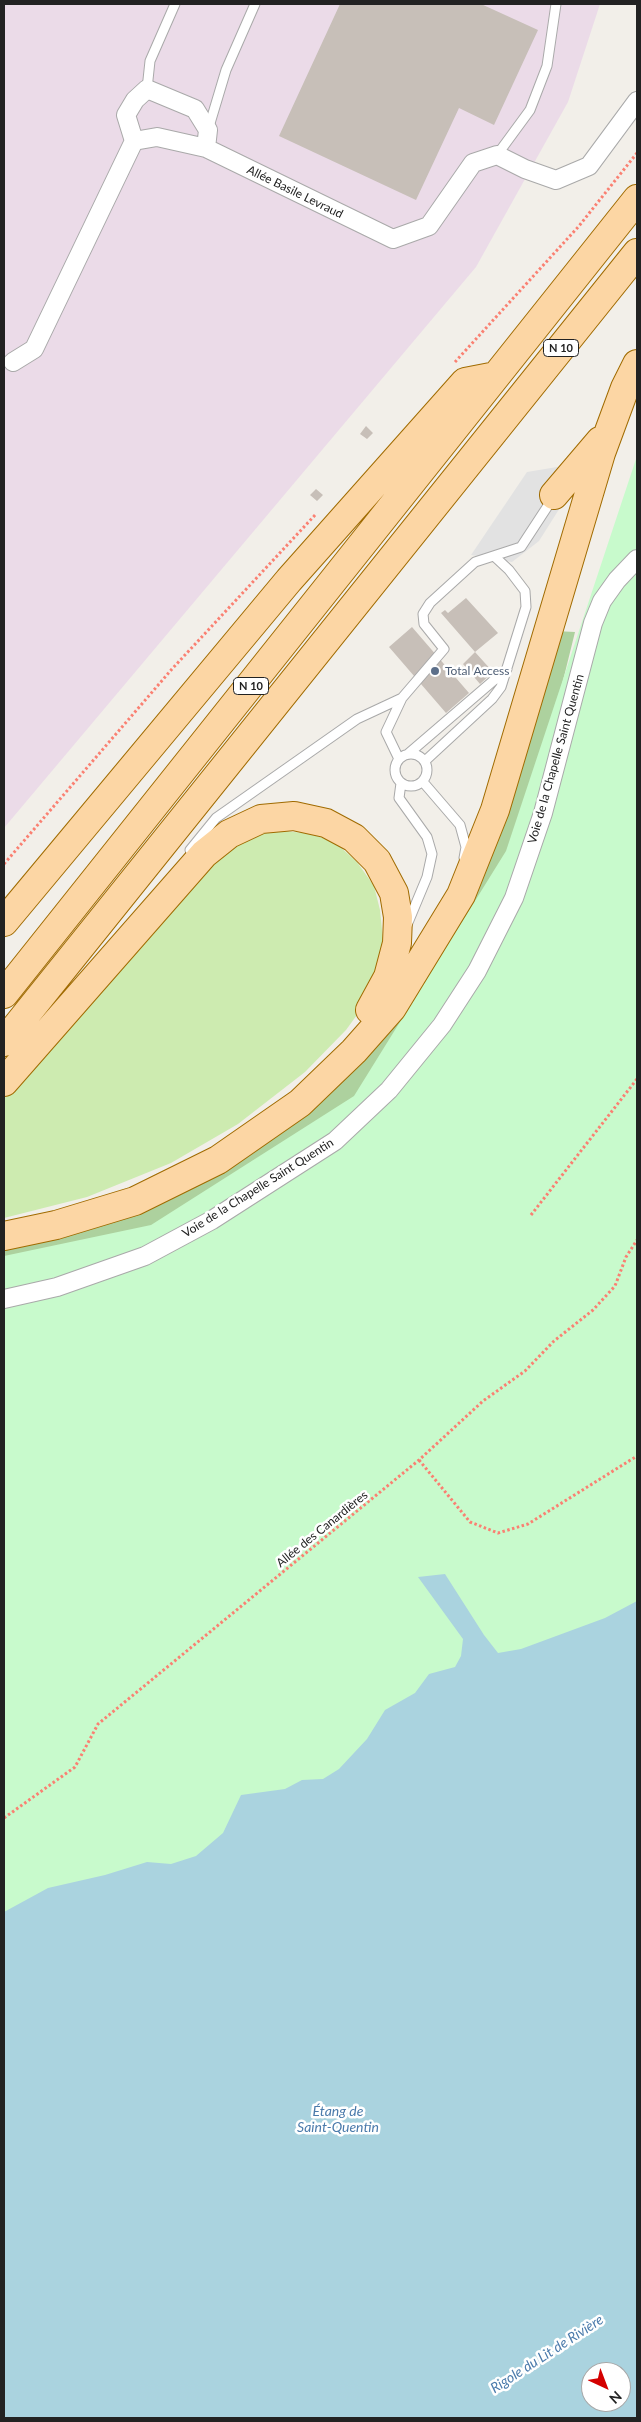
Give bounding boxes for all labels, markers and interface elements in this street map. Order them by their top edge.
street label: Allée Basile Levraud [245,162,345,222]
road number: N 10 [544,339,578,356]
place label: Total Access [445,664,509,678]
marker: Total Access [429,665,441,677]
street label: Voie de la Chapelle Saint Quentin [525,673,587,845]
road number: N 10 [234,678,268,694]
street label: Voie de la Chapelle Saint Quentin [180,1135,336,1241]
street label: Allée des Canardières [273,1488,371,1570]
water label: Étang de Saint-Quentin [297,2103,379,2136]
water label: Rigole du Lit de Rivière [488,2311,606,2397]
north arrow [581,2362,631,2412]
text: N [606,2388,626,2407]

